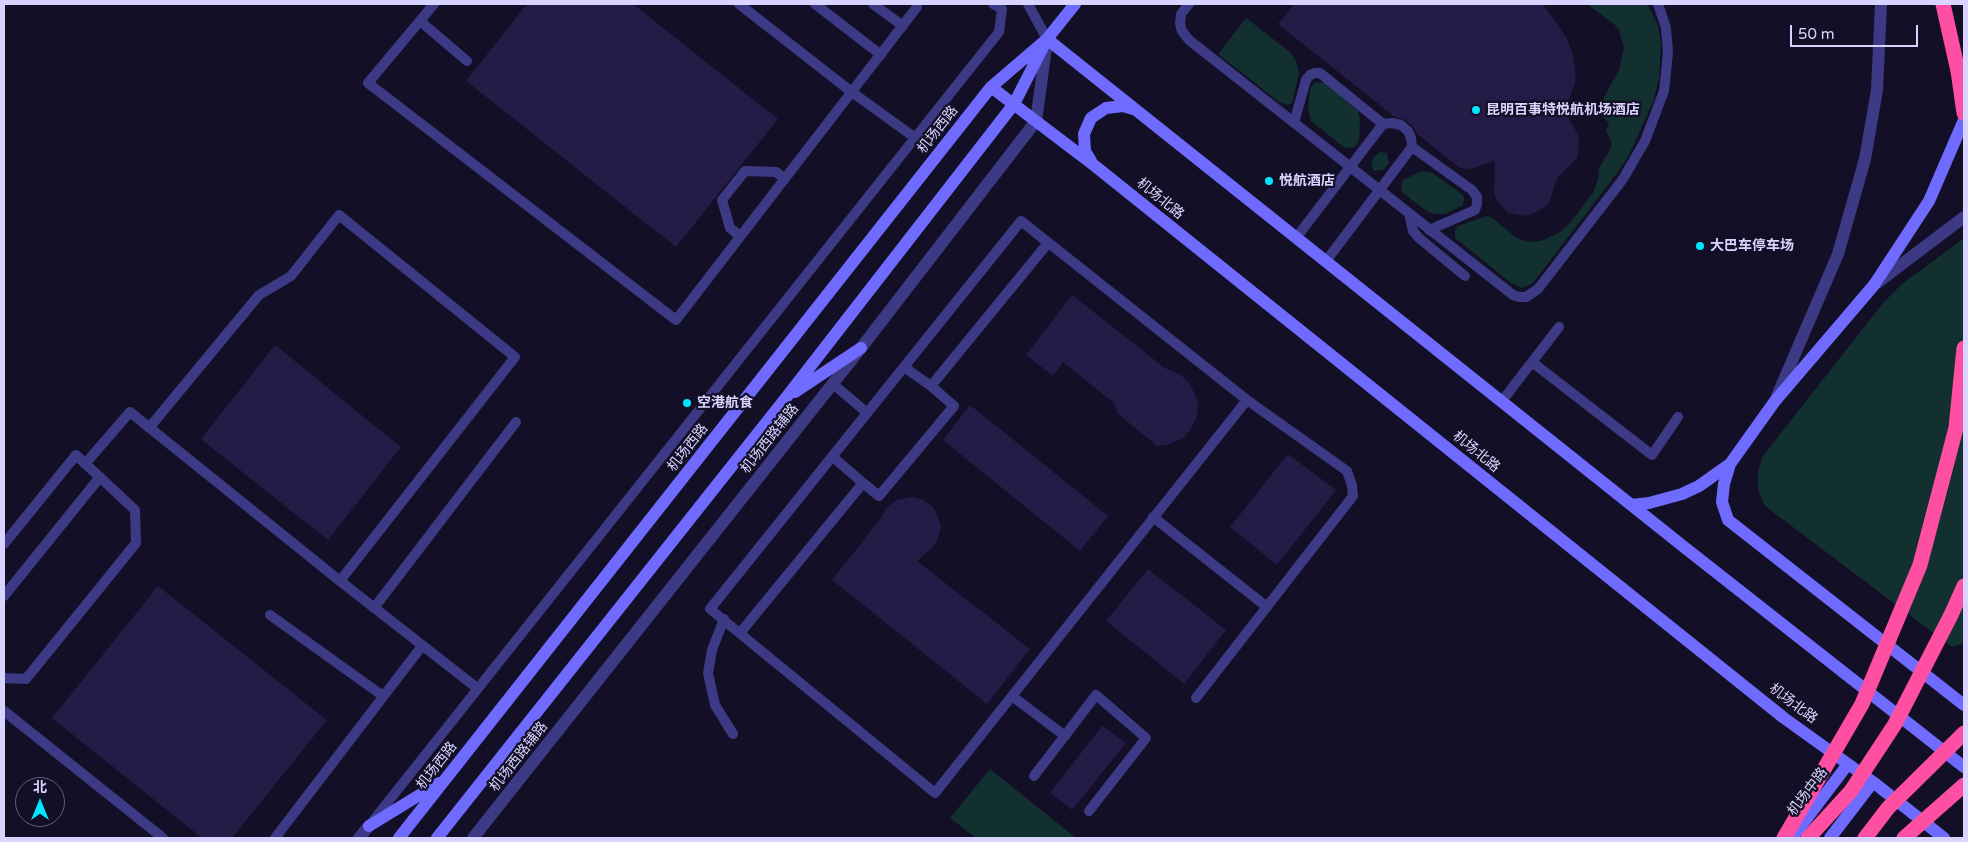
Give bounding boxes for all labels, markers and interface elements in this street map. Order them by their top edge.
scale bar [1793,15,1920,47]
text: 50 m [1798,25,1835,43]
place label: 昆明百事特悦航机场酒店 [1486,102,1640,118]
street label: 机场西路 [914,103,962,157]
marker: 昆明百事特悦航机场酒店 [1470,104,1482,116]
place label: 悦航酒店 [1279,173,1335,189]
street label: 机场北路 [1133,175,1187,223]
marker: 悦航酒店 [1263,175,1275,187]
place label: 大巴车停车场 [1710,238,1794,254]
marker: 大巴车停车场 [1694,240,1706,252]
place label: 空港航食 [697,395,753,411]
marker: 空港航食 [681,397,693,409]
street label: 机场西路辅路 [738,401,802,477]
street label: 机场西路 [664,421,712,475]
street label: 机场北路 [1449,428,1503,476]
street label: 机场北路 [1766,680,1820,728]
street label: 机场西路辅路 [487,719,551,795]
street label: 机场西路 [413,739,461,793]
street label: 机场中路 [1784,765,1832,819]
north arrow [15,777,65,827]
text: 北 [33,779,47,796]

